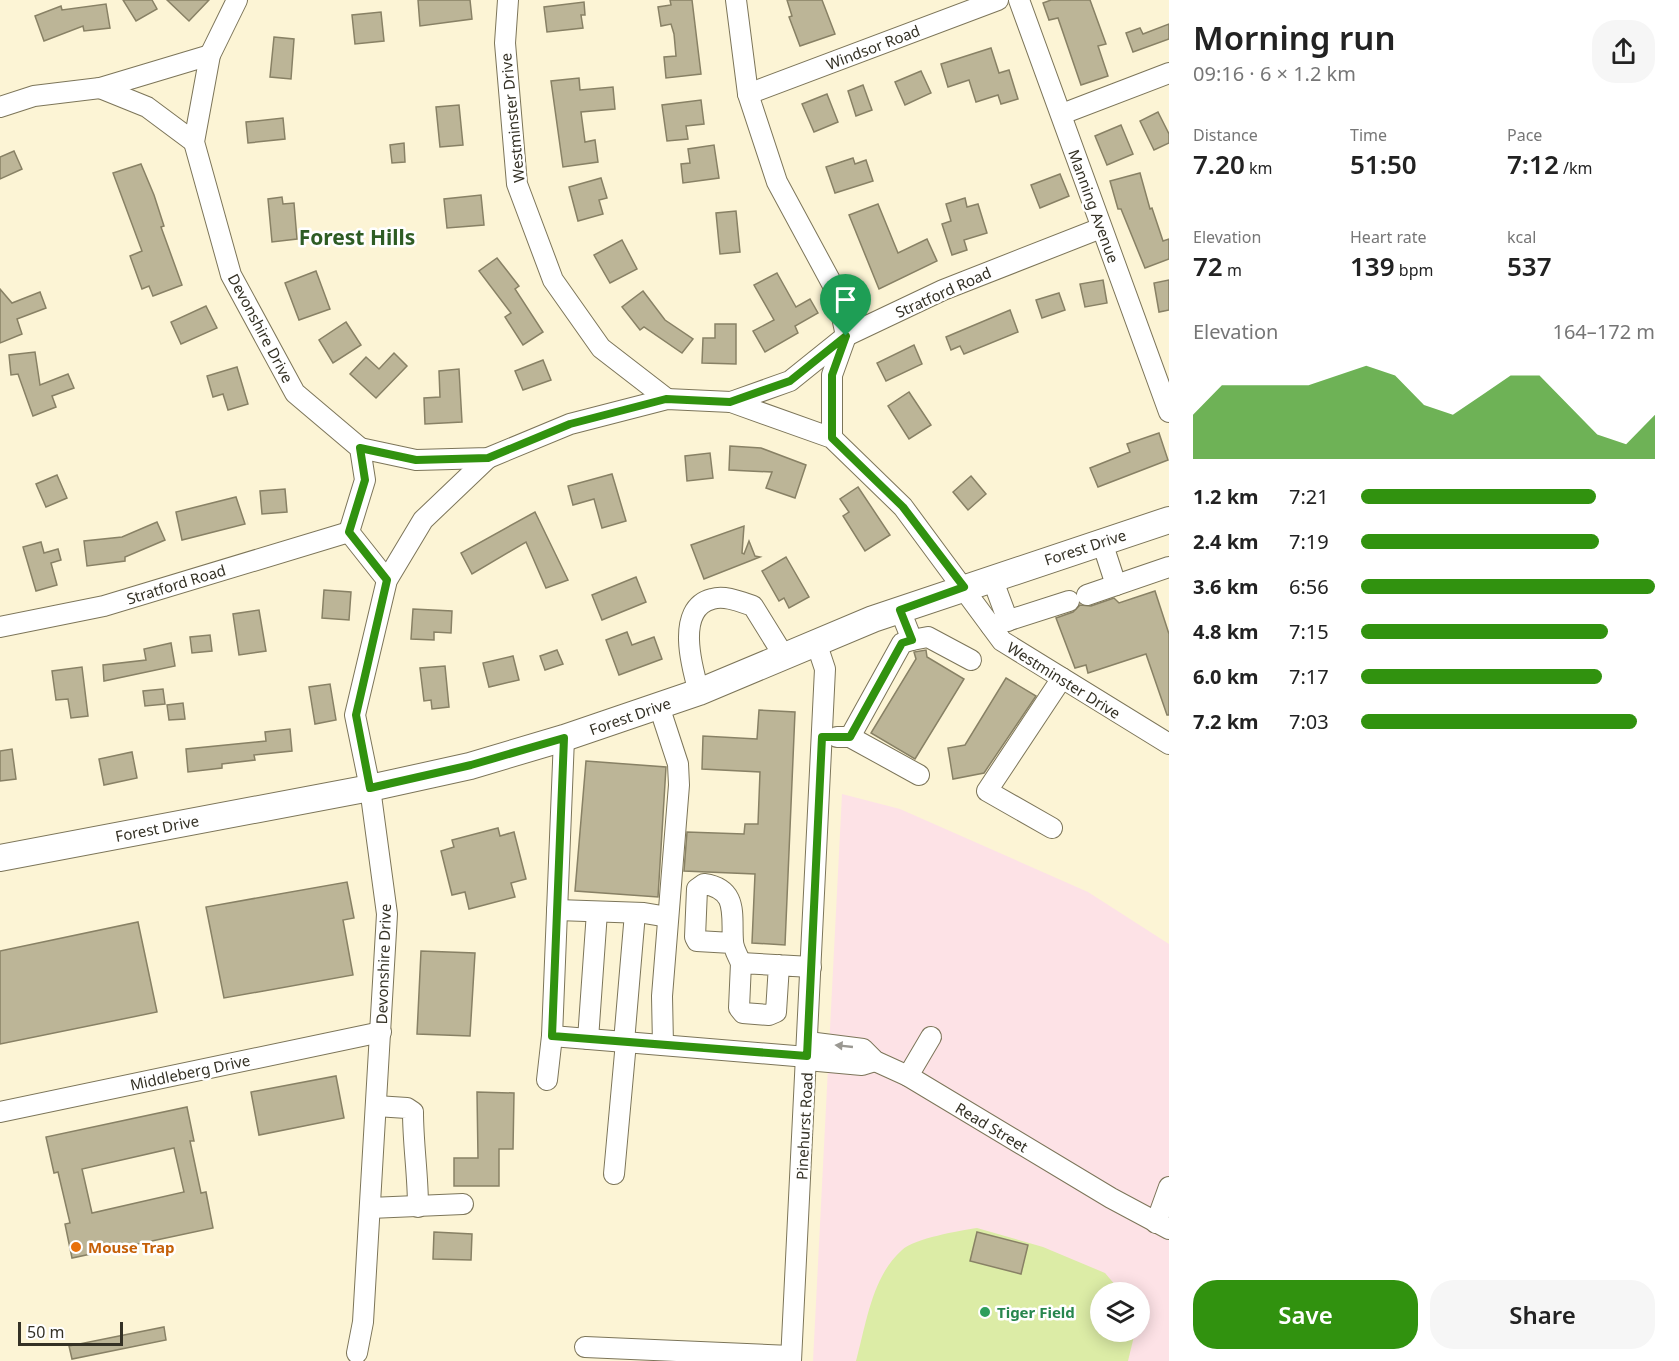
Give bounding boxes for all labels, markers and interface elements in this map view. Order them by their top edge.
text: Morning run [1193,15,1395,60]
street label: Windsor Road [823,20,923,74]
button: share [1592,20,1655,83]
street label: Westminster Drive [495,52,529,184]
text: 09:16 · 6 × 1.2 km [1193,60,1356,87]
text: Distance [1193,124,1258,146]
text: Time [1350,124,1387,146]
text: Pace [1507,124,1542,146]
street label: Manning Avenue [1064,146,1124,266]
text: 7.20 [1193,146,1245,182]
text: 51:50 [1350,146,1417,182]
text: 7:12 [1507,146,1559,182]
text: km [1245,157,1272,179]
text: /km [1559,157,1592,179]
district label: Forest Hills [299,223,415,251]
text: Elevation [1193,226,1261,248]
text: Heart rate [1350,226,1426,248]
text: kcal [1507,226,1536,248]
text: 72 [1193,248,1223,284]
text: 139 [1350,248,1395,284]
text: 537 [1507,248,1552,284]
text: m [1223,259,1242,281]
text: bpm [1395,259,1433,281]
street label: Stratford Road [892,262,994,322]
street label: Devonshire Drive [224,270,298,386]
pin [820,274,871,336]
icon: arrive [829,283,862,316]
text: Elevation [1193,318,1278,345]
text: 164–172 m [1552,318,1655,345]
text: 1.2 km [1193,483,1259,510]
text: 7:21 [1289,483,1329,510]
street label: Forest Drive [1042,524,1128,570]
text: 2.4 km [1193,528,1259,555]
text: 7:19 [1289,528,1329,555]
street label: Stratford Road [124,559,228,609]
text: 3.6 km [1193,573,1259,600]
text: 6:56 [1289,573,1329,600]
text: 4.8 km [1193,618,1259,645]
text: 7:15 [1289,618,1329,645]
street label: Westminster Drive [1004,637,1124,723]
text: 6.0 km [1193,663,1259,690]
text: 7:17 [1289,663,1329,690]
street label: Forest Drive [587,693,673,739]
text: 7.2 km [1193,708,1259,735]
text: 7:03 [1289,708,1329,735]
street label: Forest Drive [113,810,201,846]
street label: Devonshire Drive [371,903,395,1025]
one-way arrow [835,1042,854,1051]
street label: Middleberg Drive [128,1050,252,1094]
street label: Pinehurst Road [791,1072,817,1180]
street label: Read Street [952,1098,1032,1157]
place label: Mouse Trap [88,1237,174,1257]
marker: Mouse Trap [69,1240,83,1254]
button: Save [1193,1280,1418,1349]
button: Share [1430,1280,1655,1349]
map controls [1090,1282,1150,1342]
button: layers [1090,1282,1150,1342]
place label: Tiger Field [997,1302,1075,1322]
marker: Tiger Field [978,1305,992,1319]
scale bar [18,1319,123,1346]
text: 50 m [27,1321,64,1343]

